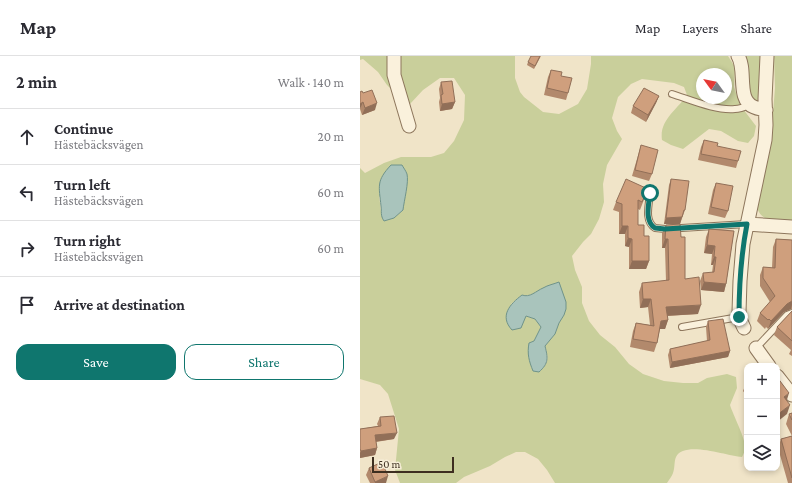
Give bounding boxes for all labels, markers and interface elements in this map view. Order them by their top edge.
text: Map [20,17,56,38]
text: Map [635,20,660,36]
text: Layers [682,20,719,36]
text: Share [741,20,772,36]
north arrow [696,68,732,104]
text: 2 min [16,73,57,92]
text: Walk · 140 m [278,75,344,90]
text: Continue [54,121,113,137]
icon: ahead [16,126,38,148]
text: 20 m [318,129,344,144]
text: Hästebäcksvägen [54,137,144,152]
text: Turn left [54,177,110,193]
icon: left [16,182,38,204]
route start [641,184,659,202]
text: 60 m [317,185,344,200]
text: Hästebäcksvägen [54,193,144,208]
text: Turn right [54,233,121,249]
icon: right [16,238,38,260]
text: 60 m [317,241,344,256]
text: Hästebäcksvägen [54,249,144,264]
icon: arrive [16,294,38,316]
text: Arrive at destination [54,297,185,313]
route end [730,308,748,326]
button: Save [16,344,176,380]
button: Share [184,344,344,380]
map controls [744,363,780,471]
button: + [744,363,780,399]
button: − [744,399,780,435]
button: layers [744,435,780,471]
scale bar [372,455,454,474]
text: 50 m [378,458,400,470]

